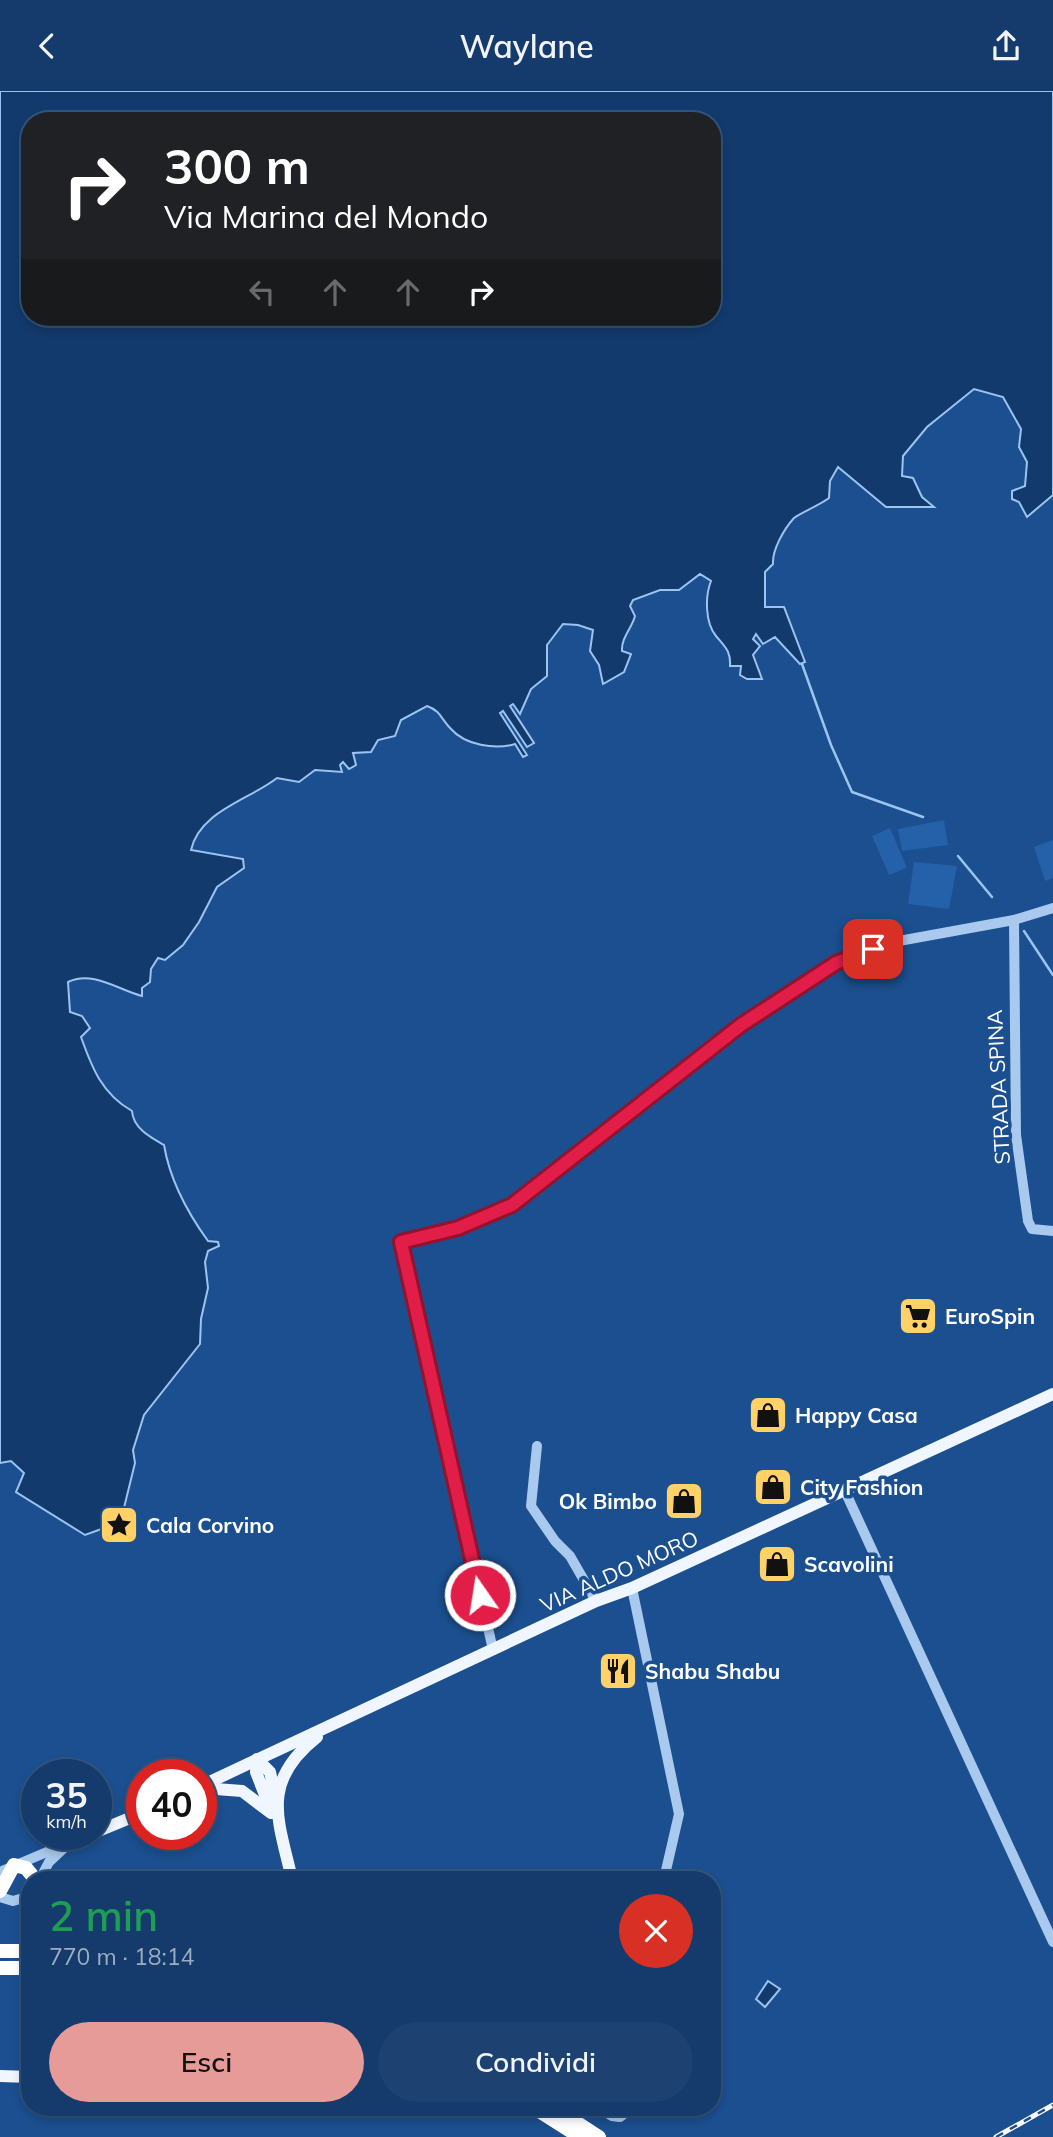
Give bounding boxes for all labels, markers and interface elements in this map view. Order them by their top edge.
text: Waylane [459,26,594,66]
icon: back [28,27,66,65]
icon: share [987,27,1025,65]
text: 300 m [164,135,310,196]
icon: right [49,140,140,231]
text: Via Marina del Mondo [164,196,488,236]
icon: left [243,273,281,311]
icon: ahead [316,273,354,311]
icon: ahead [389,273,427,311]
icon: right [462,273,500,311]
pin [843,919,903,979]
icon: arrive [854,930,892,968]
street label: STRADA SPINA [981,1008,1015,1165]
supermarket icon: EuroSpin [897,1295,939,1337]
place label: EuroSpin [945,1303,1035,1329]
shop icon: Happy Casa [747,1394,789,1436]
place label: Happy Casa [795,1402,918,1428]
shop icon: City Fashion [752,1466,794,1508]
place label: City Fashion [800,1474,924,1500]
shop icon: Ok Bimbo [663,1480,705,1522]
place label: Ok Bimbo [559,1488,657,1514]
place icon: Cala Corvino [98,1504,140,1546]
place label: Cala Corvino [146,1512,274,1538]
street label: VIA ALDO MORO [536,1525,702,1617]
shop icon: Scavolini [756,1543,798,1585]
place label: Scavolini [804,1551,894,1577]
position arrow [443,1558,517,1632]
restaurant icon: Shabu Shabu [597,1650,639,1692]
place label: Shabu Shabu [645,1658,780,1684]
speed limit sign: 40 [126,1759,217,1850]
text: 35 [45,1773,88,1817]
text: km/h [46,1810,87,1833]
text: 2 min [49,1889,158,1942]
button: close [619,1894,693,1968]
text: 770 m · 18:14 [49,1942,194,1971]
button: Esci [49,2022,364,2102]
button: Condividi [378,2022,693,2102]

